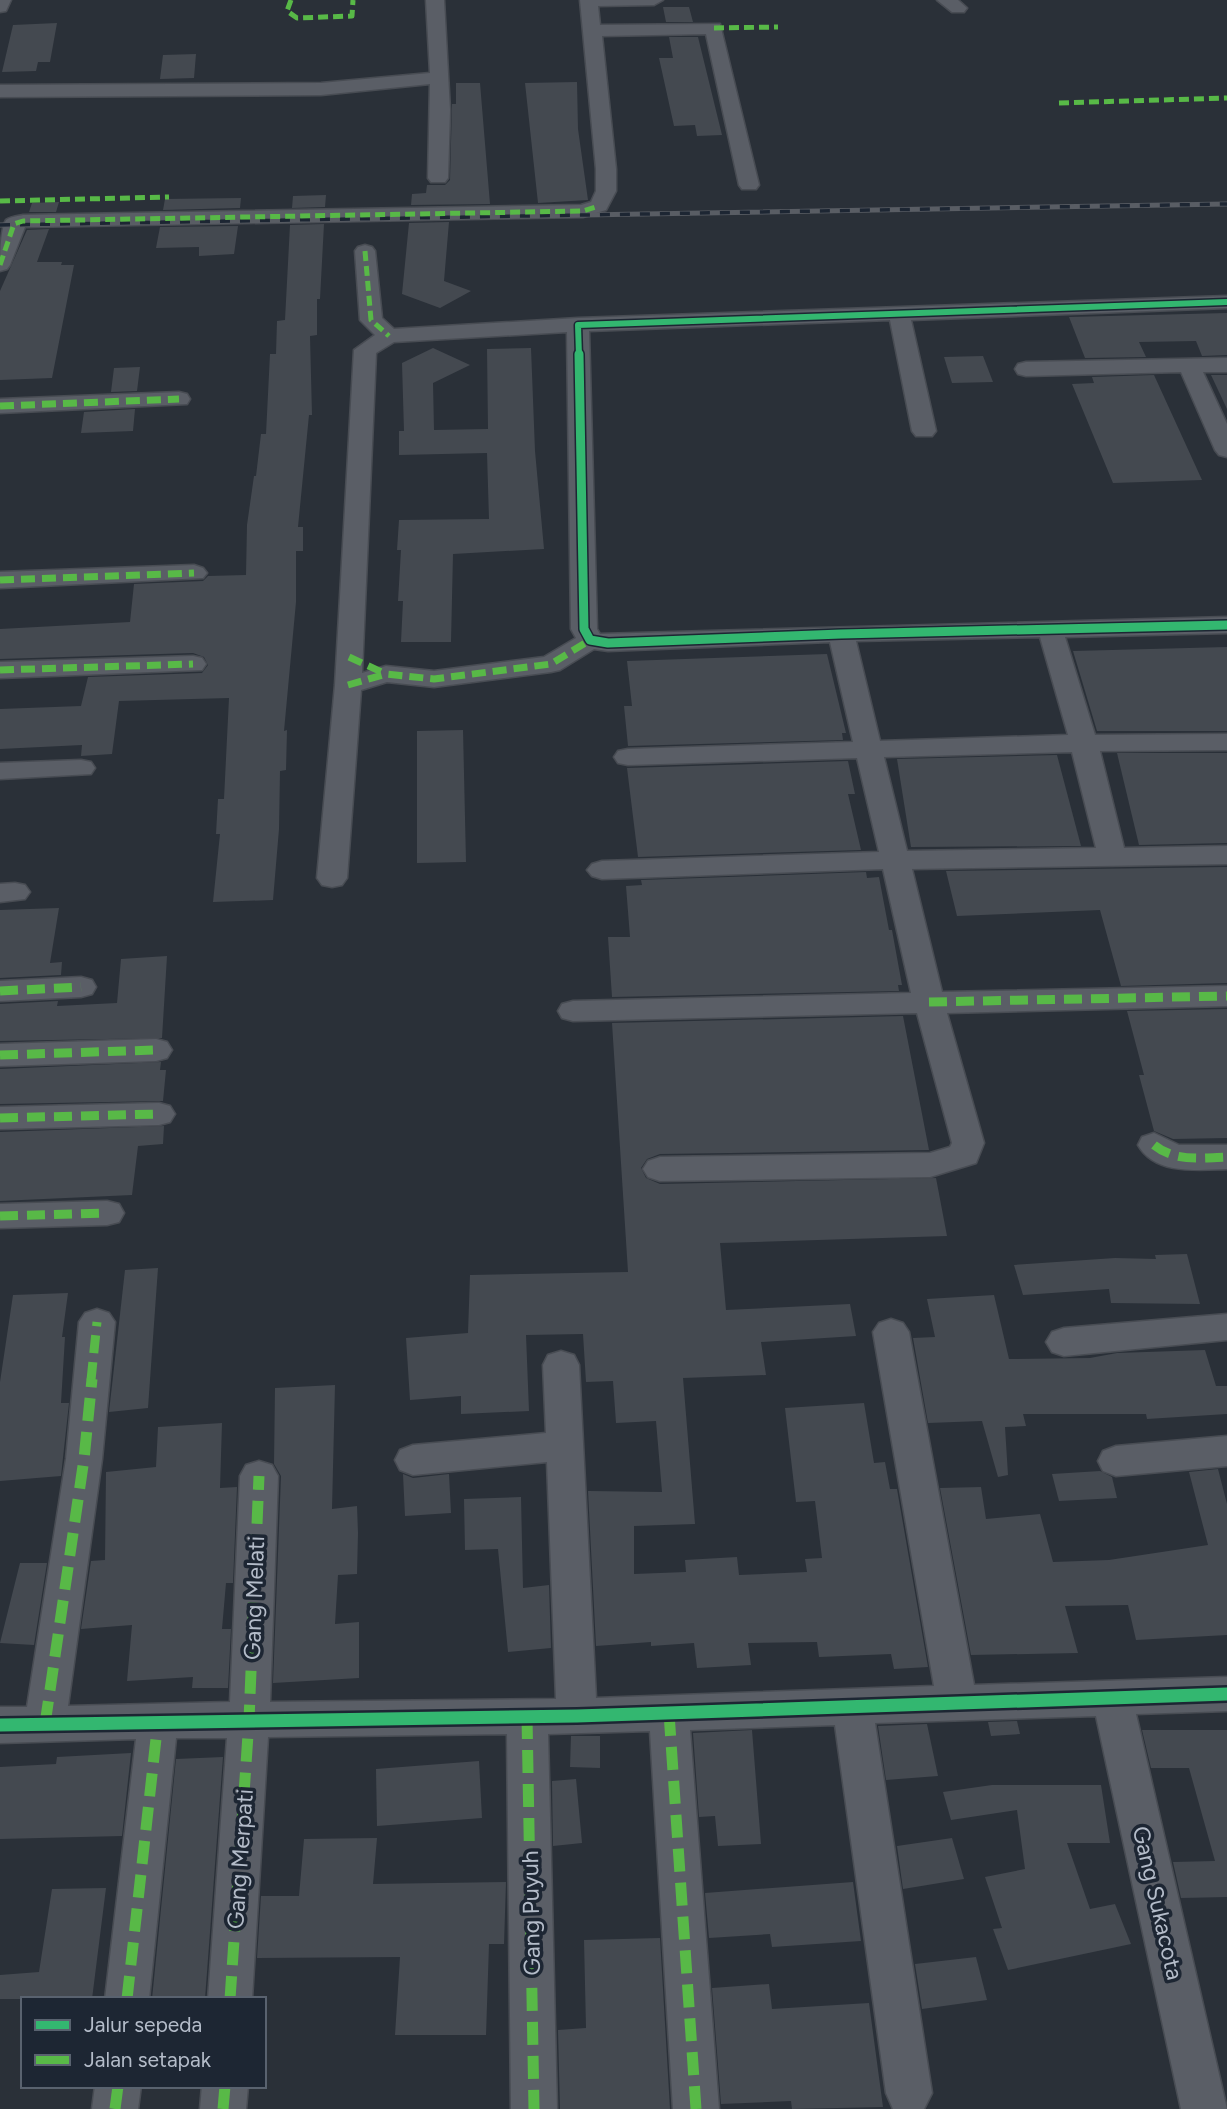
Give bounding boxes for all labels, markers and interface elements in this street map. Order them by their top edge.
street label: Gang Melati [238,1536,270,1660]
street label: Gang Merpati [221,1788,259,1930]
street label: Gang Sukacota [1127,1823,1189,1983]
street label: Gang Puyuh [516,1850,546,1976]
legend [21,1997,266,2088]
text: Jalur sepeda [84,2012,202,2037]
text: Jalan setapak [84,2047,212,2072]

